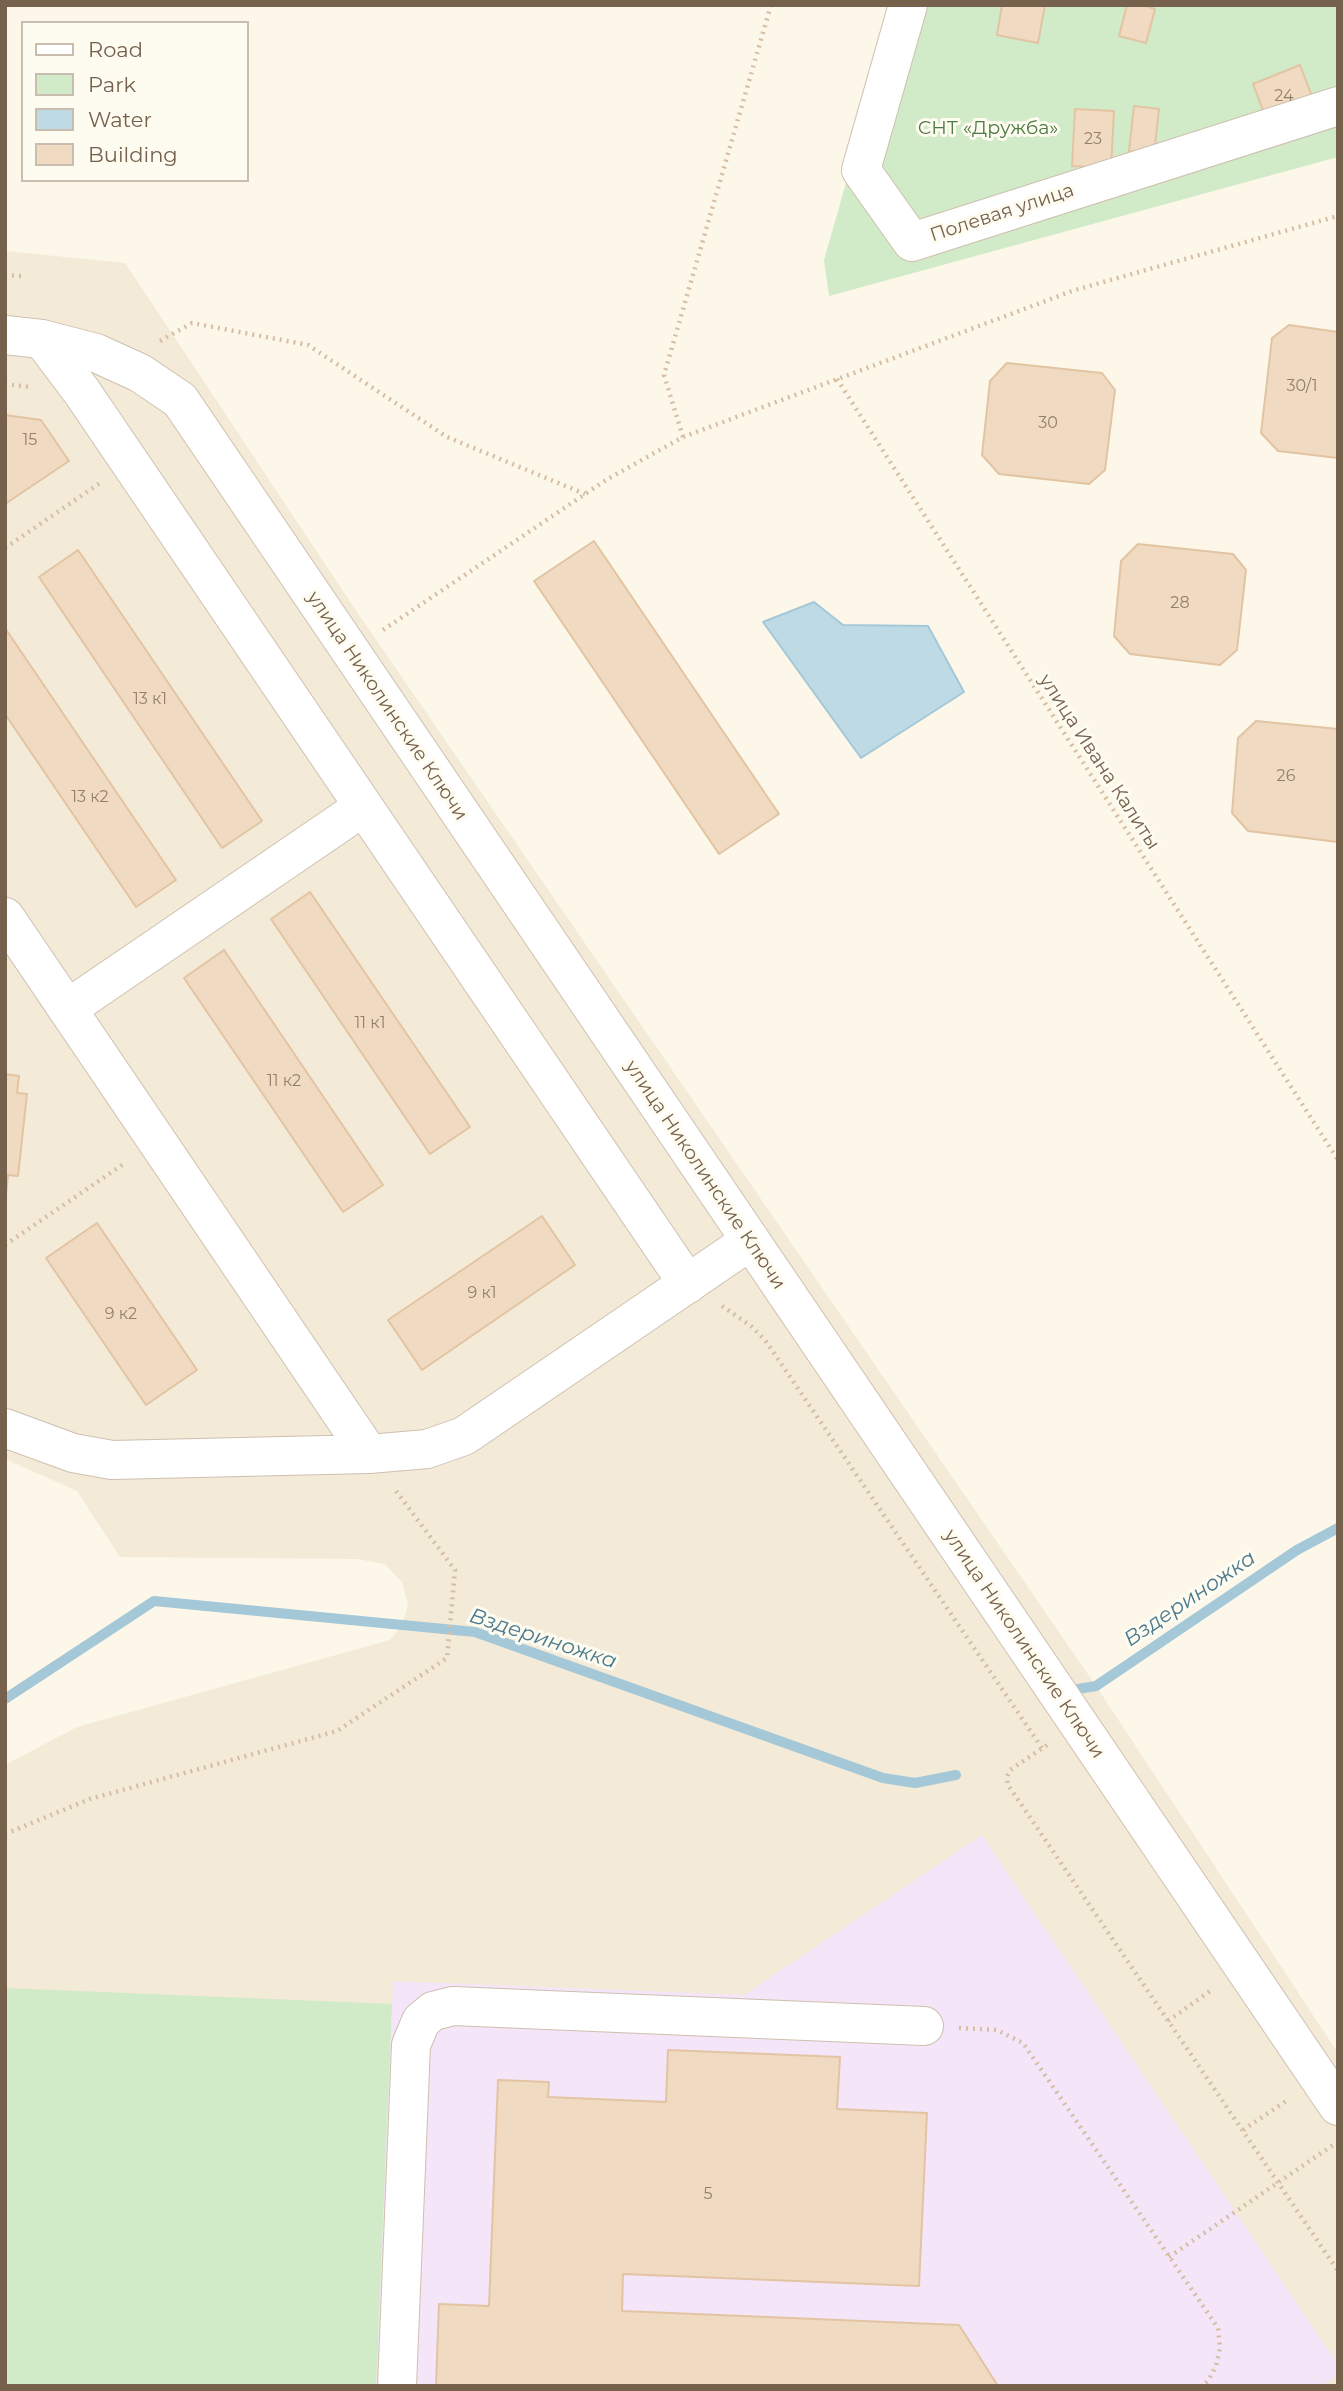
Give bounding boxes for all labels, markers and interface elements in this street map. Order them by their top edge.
legend [21,21,248,182]
text: Road [88,37,143,62]
text: Park [88,72,136,97]
house number: 24 [1274,86,1294,106]
text: Water [88,107,152,132]
park label: СНТ «Дружба» [918,117,1058,139]
house number: 23 [1084,129,1102,149]
text: Building [88,142,178,167]
street label: Полевая улица [927,179,1077,247]
house number: 30/1 [1287,376,1317,396]
house number: 30 [1038,413,1058,433]
house number: 15 [23,430,37,450]
street label: улица Николинские Ключи [302,587,472,825]
house number: 28 [1170,593,1190,613]
street label: улица Ивана Калиты [1034,670,1164,854]
house number: 13 к1 [133,689,167,709]
house number: 26 [1277,766,1295,786]
house number: 13 к2 [71,787,109,807]
house number: 11 к1 [355,1013,385,1033]
street label: улица Николинские Ключи [620,1056,790,1294]
house number: 11 к2 [267,1071,301,1091]
house number: 9 к1 [467,1283,497,1303]
house number: 9 к2 [105,1304,137,1324]
street label: улица Николинские Ключи [939,1525,1109,1763]
water label: Вздериножка [1119,1546,1261,1652]
water label: Вздериножка [466,1603,620,1675]
house number: 5 [703,2184,713,2204]

